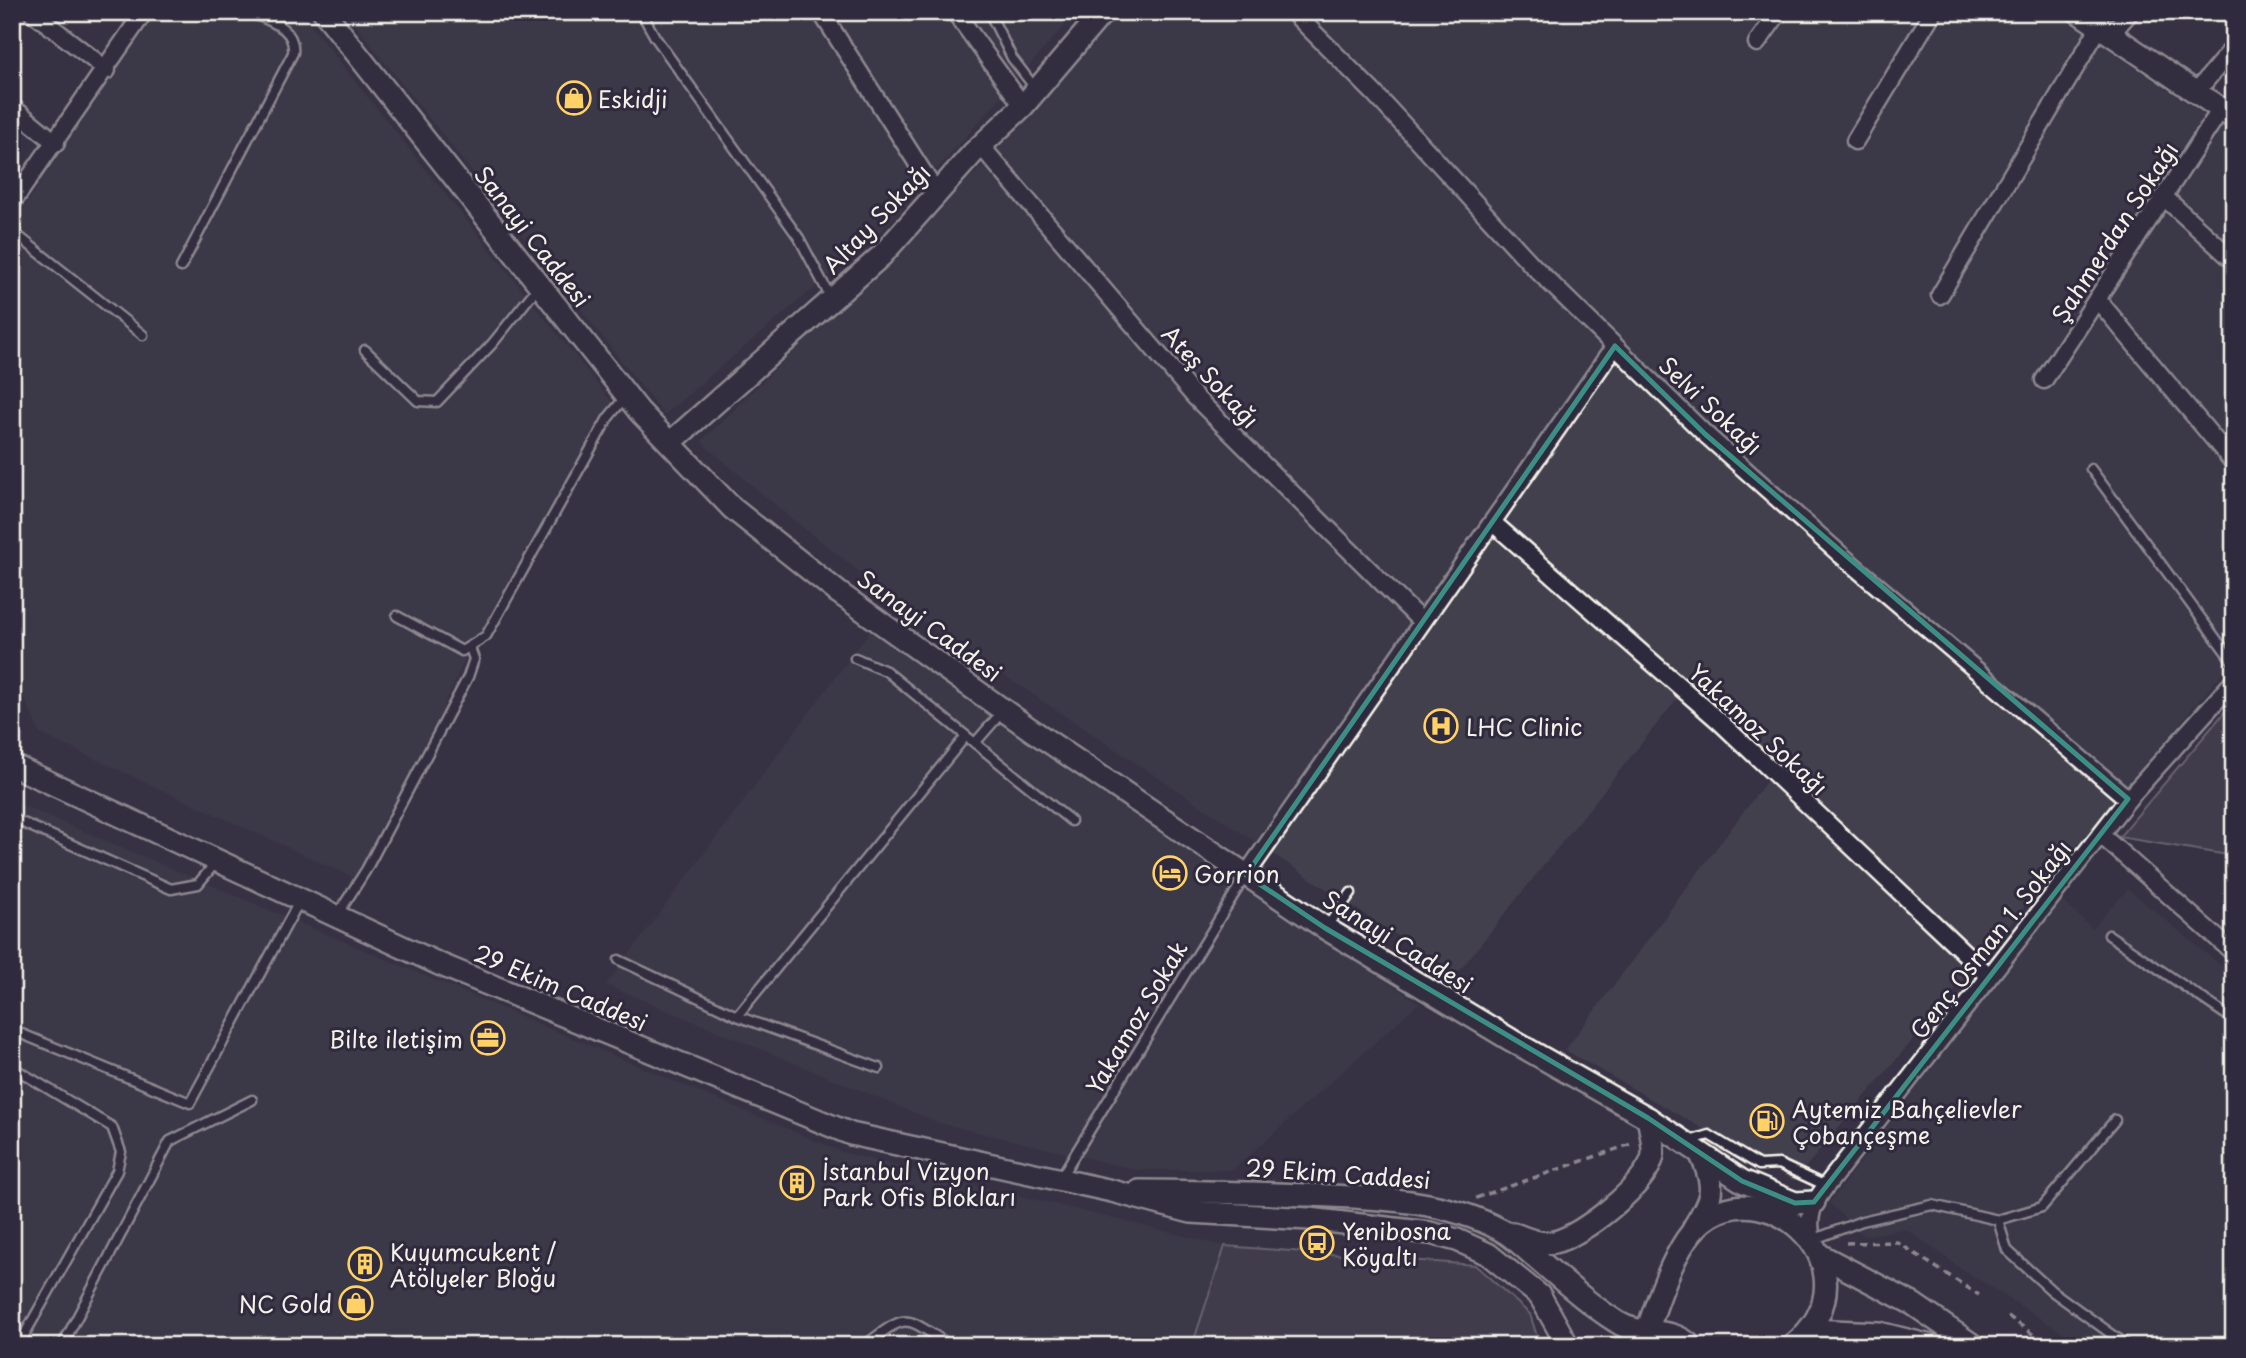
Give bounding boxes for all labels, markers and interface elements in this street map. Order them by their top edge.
shop icon: Eskidji [555,79,593,117]
place label: Eskidji [598,81,668,116]
street label: Şahmerdan Sokağı [2042,134,2186,330]
street label: Altay Sokağı [814,155,938,281]
street label: Sanayi Caddesi [466,158,600,314]
street label: Ateş Sokağı [1154,317,1268,435]
street label: Selvi Sokağı [1651,348,1771,462]
street label: Sanayi Caddesi [850,560,1010,690]
street label: Yakamoz Sokağı [1681,655,1837,803]
hospital icon: LHC Clinic [1422,707,1460,745]
place label: LHC Clinic [1466,709,1582,744]
street label: Genç Osman 1. Sokağı [1901,832,2079,1046]
hotel icon: Gorrion [1151,854,1189,892]
place label: Gorrion [1194,856,1280,891]
street label: Sanayi Caddesi [1316,881,1480,1001]
street label: Yakamoz Sokak [1076,934,1196,1100]
street label: 29 Ekim Caddesi [469,935,653,1039]
office icon: Bilte iletişim [469,1019,507,1057]
place label: Bilte iletişim [329,1021,463,1056]
place label: Aytemiz Bahçelievler Çobançeşme [1792,1091,2022,1152]
fuel station icon: Aytemiz Bahçelievler Çobançeşme [1748,1102,1786,1140]
street label: 29 Ekim Caddesi [1244,1149,1432,1197]
place label: İstanbul Vizyon Park Ofis Blokları [822,1153,1016,1214]
building icon: İstanbul Vizyon Park Ofis Blokları [778,1164,816,1202]
place label: Yenibosna Köyaltı [1342,1213,1452,1274]
bus stop icon: Yenibosna Köyaltı [1298,1224,1336,1262]
place label: Kuyumcukent / Atölyeler Bloğu [390,1234,557,1295]
building icon: Kuyumcukent / Atölyeler Bloğu [346,1245,384,1283]
shop icon: NC Gold [337,1284,375,1322]
place label: NC Gold [239,1286,332,1321]

